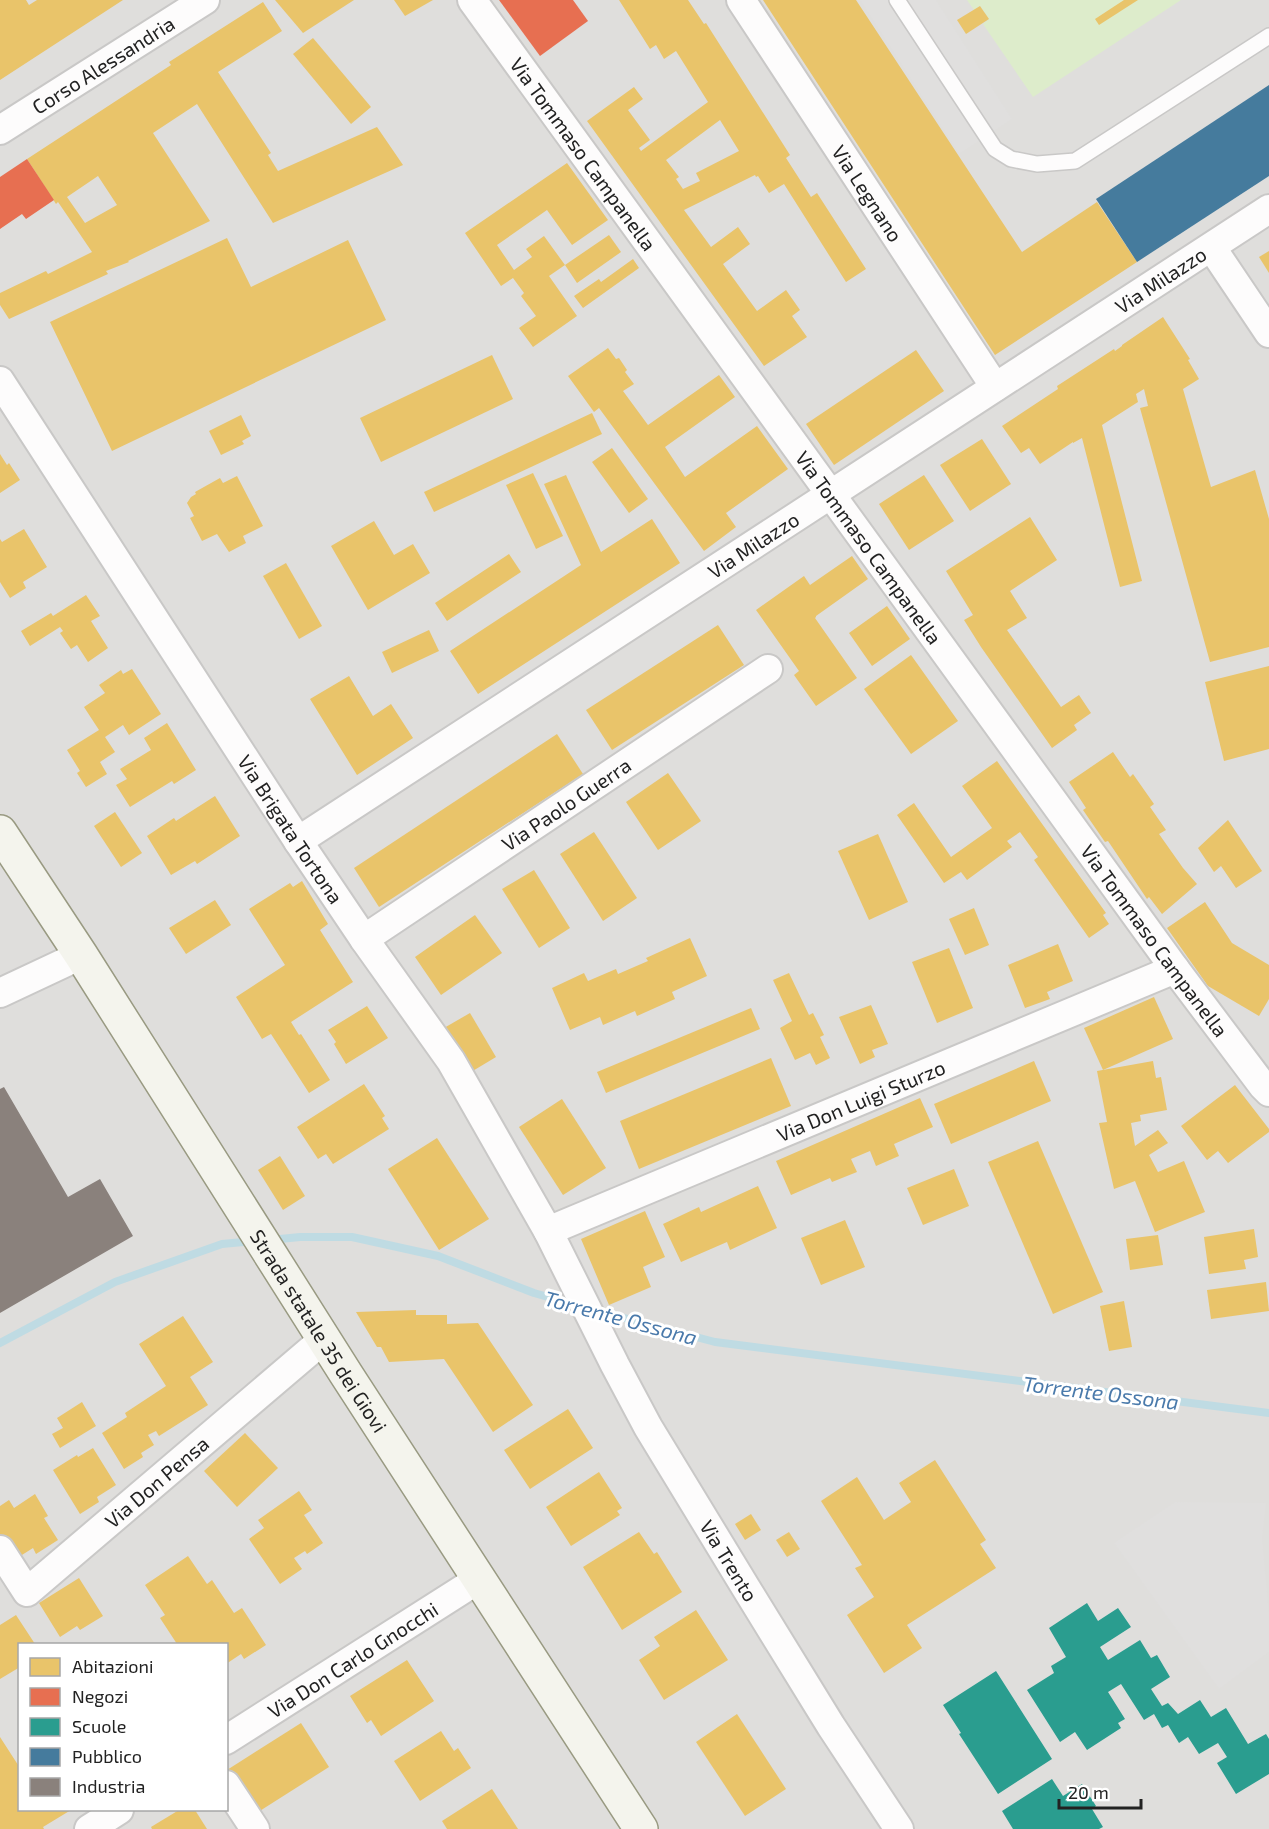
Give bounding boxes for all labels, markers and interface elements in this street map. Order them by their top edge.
street label: Corso Alessandria [27,11,179,119]
street label: Via Tommaso Campanella [506,53,662,255]
street label: Via Legnano [827,140,908,246]
street label: Via Milazzo [1110,241,1210,318]
street label: Via Tommaso Campanella [791,446,947,648]
street label: Via Milazzo [703,506,803,583]
street label: Via Brigata Tortona [233,750,348,908]
street label: Via Paolo Guerra [497,752,635,856]
street label: Via Tommaso Campanella [1076,839,1233,1041]
street label: Via Don Luigi Sturzo [773,1054,949,1146]
street label: Strada statale 35 dei Giovi [246,1225,392,1437]
water label: Torrente Ossona [542,1285,700,1349]
water label: Torrente Ossona [1022,1370,1180,1414]
street label: Via Don Pensa [100,1431,213,1533]
street label: Via Trento [695,1515,763,1606]
street label: Via Don Carlo Gnocchi [263,1596,442,1723]
legend [18,1643,228,1811]
text: Abitazioni [72,1655,153,1677]
text: Negozi [72,1685,128,1707]
text: Scuole [72,1715,126,1737]
text: Pubblico [72,1745,142,1767]
scale bar [1059,1772,1142,1810]
text: Industria [72,1775,145,1797]
text: 20 m [1068,1781,1109,1803]

